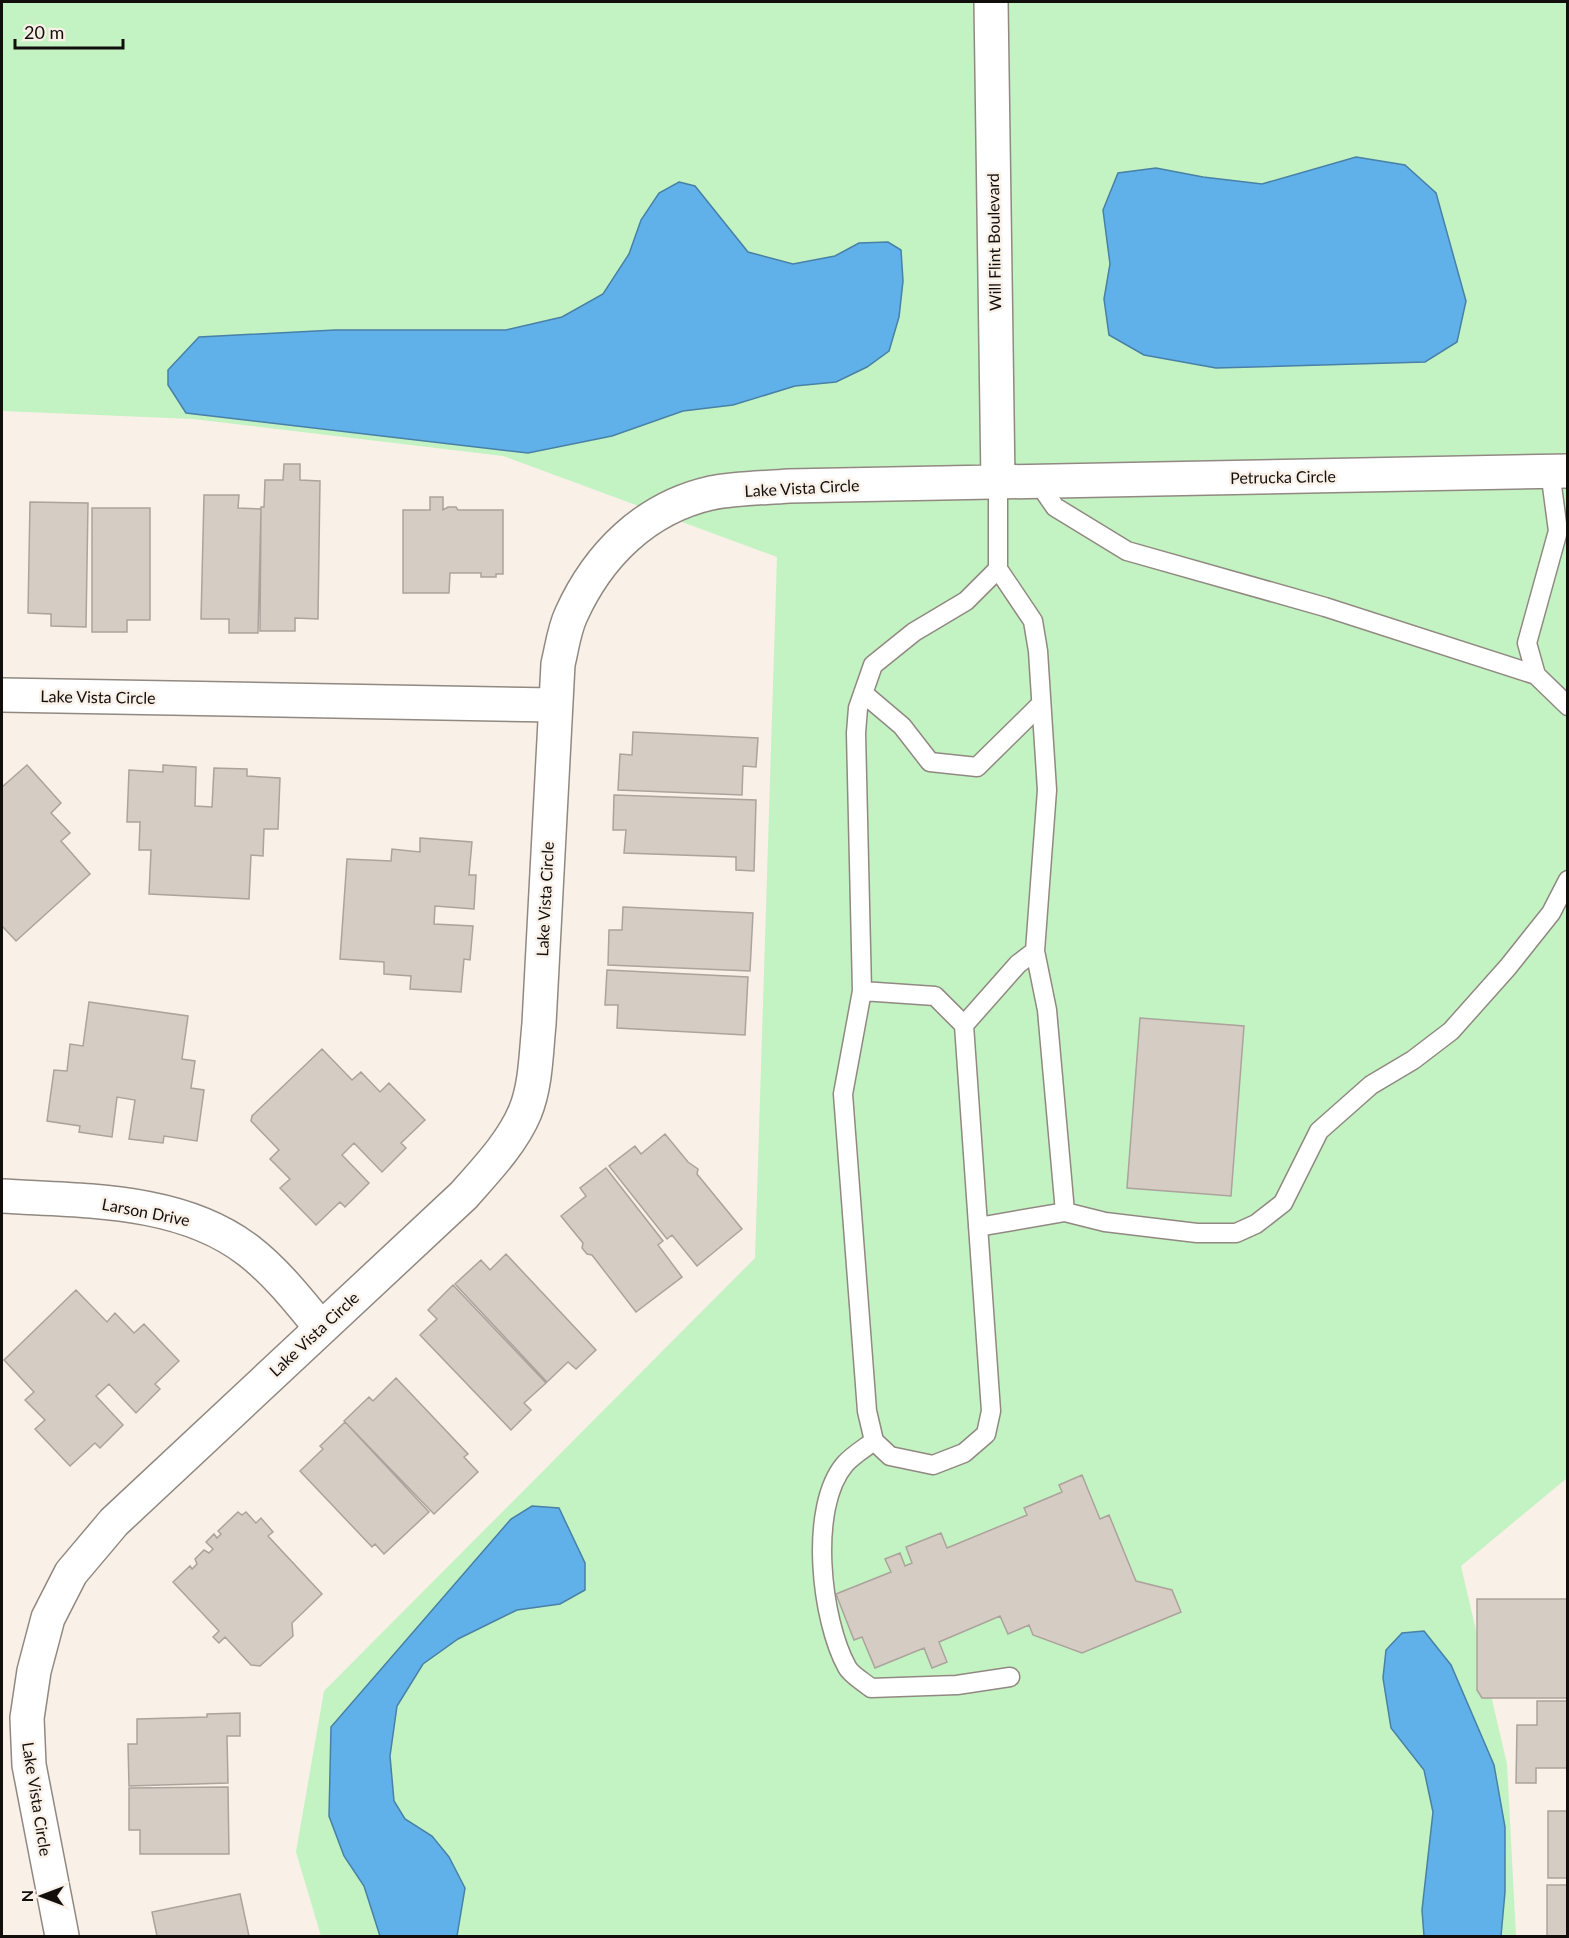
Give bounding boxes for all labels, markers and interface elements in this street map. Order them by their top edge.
scale bar [15,12,123,50]
text: 20 m [24,21,64,43]
street label: Will Flint Boulevard [983,173,1004,311]
street label: Petrucka Circle [1230,466,1336,487]
street label: Lake Vista Circle [744,475,860,500]
street label: Lake Vista Circle [40,686,156,707]
street label: Lake Vista Circle [532,841,557,957]
street label: Larson Drive [101,1194,192,1229]
street label: Lake Vista Circle [265,1287,362,1380]
street label: Lake Vista Circle [19,1741,56,1857]
north arrow [12,1866,72,1926]
text: N [17,1890,36,1902]

